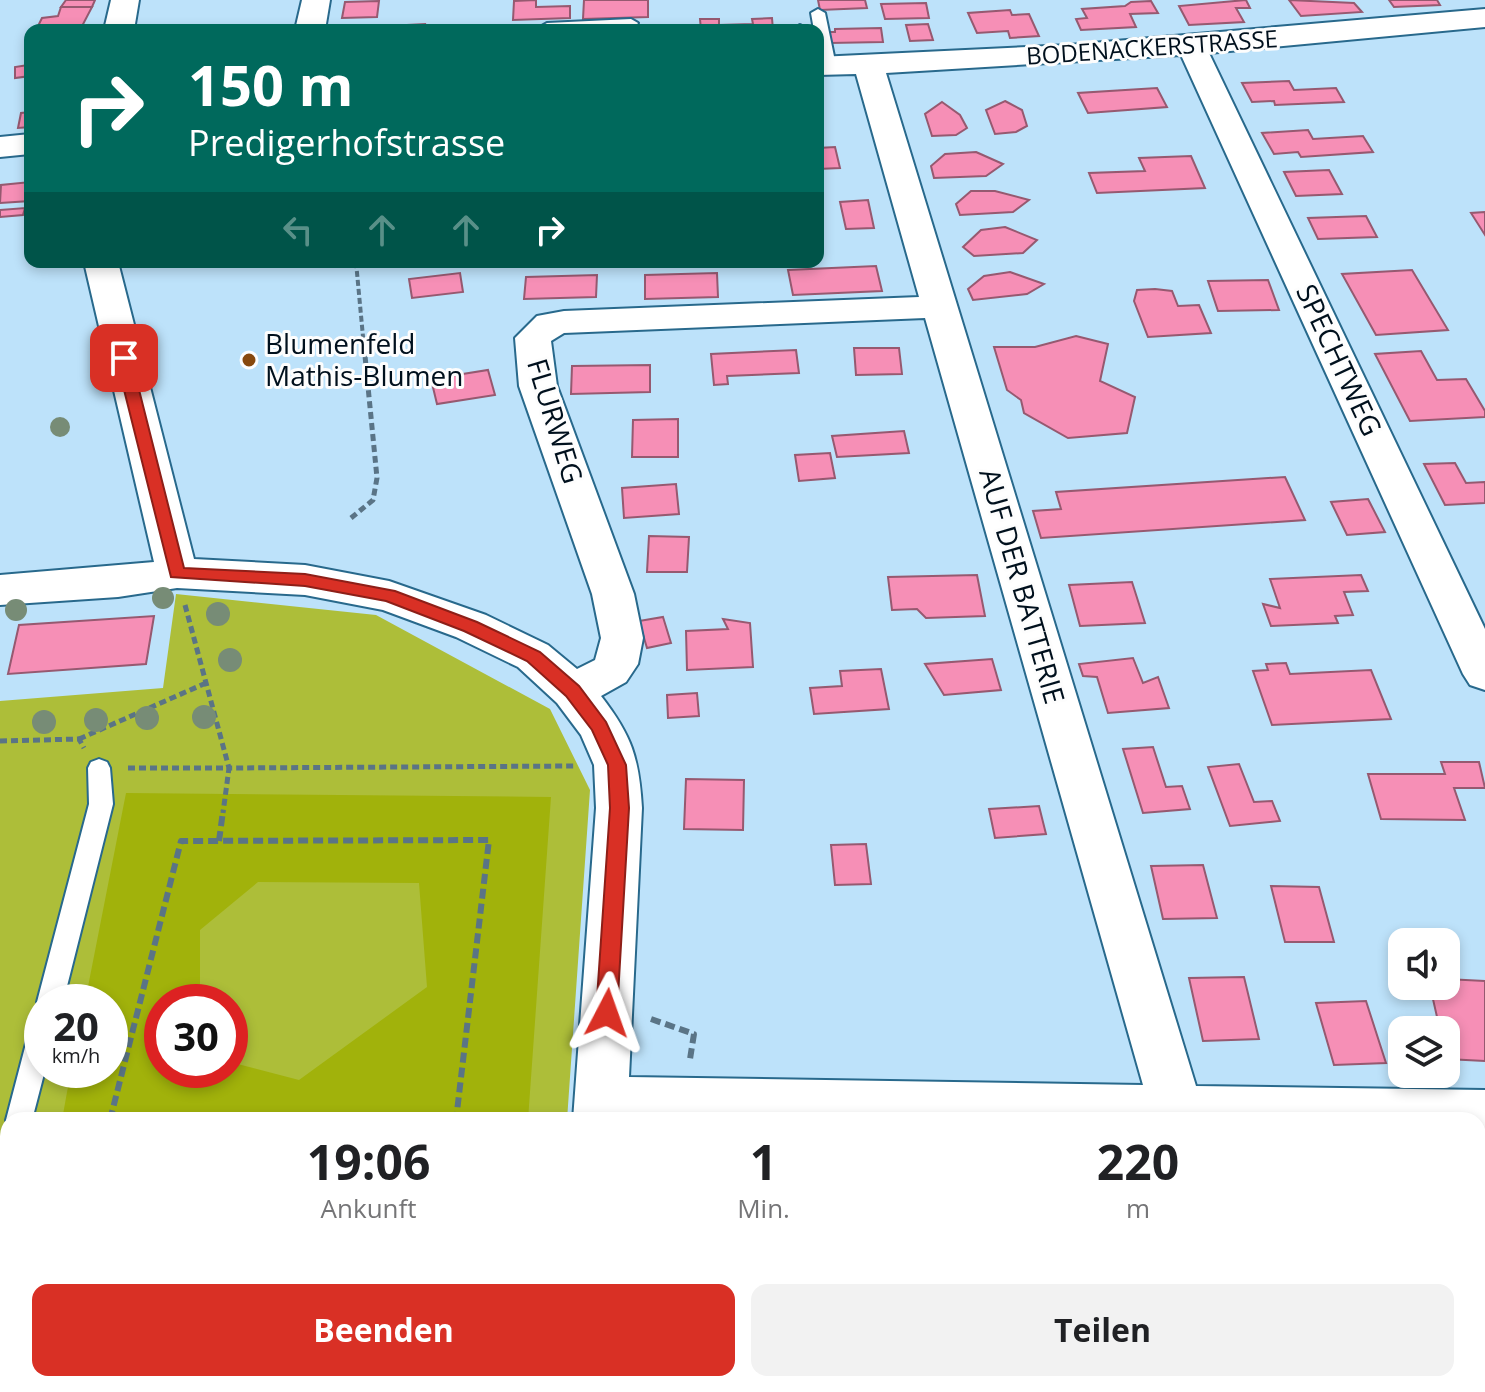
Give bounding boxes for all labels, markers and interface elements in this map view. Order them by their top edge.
street label: BODENACKERSTRASSE [1025,21,1279,72]
text: 150 m [188,46,354,122]
icon: right [56,56,160,160]
text: Predigerhofstrasse [188,118,505,167]
icon: left [276,208,320,252]
icon: ahead [360,208,404,252]
icon: ahead [444,208,488,252]
icon: right [528,208,572,252]
street label: SPECHTWEG [1288,278,1392,442]
pin [90,324,158,392]
place label: Blumenfeld Mathis-Blumen [265,324,463,394]
icon: arrive [102,336,146,380]
marker: Blumenfeld Mathis-Blumen [240,351,258,369]
street label: FLURWEG [519,354,593,488]
street label: AUF DER BATTERIE [971,464,1075,708]
map controls [1388,928,1460,1088]
button: sound [1388,928,1460,1000]
position arrow [565,971,649,1055]
speed limit sign: 30 [144,984,248,1088]
text: 20 [53,998,99,1053]
button: layers [1388,1016,1460,1088]
text: km/h [52,1042,100,1069]
text: 19:06 [307,1129,430,1194]
text: 1 [750,1129,777,1194]
text: 220 [1097,1129,1179,1194]
text: Ankunft [321,1190,417,1226]
text: Min. [737,1190,790,1226]
text: m [1126,1190,1150,1226]
button: Beenden [32,1284,735,1376]
button: Teilen [751,1284,1454,1376]

